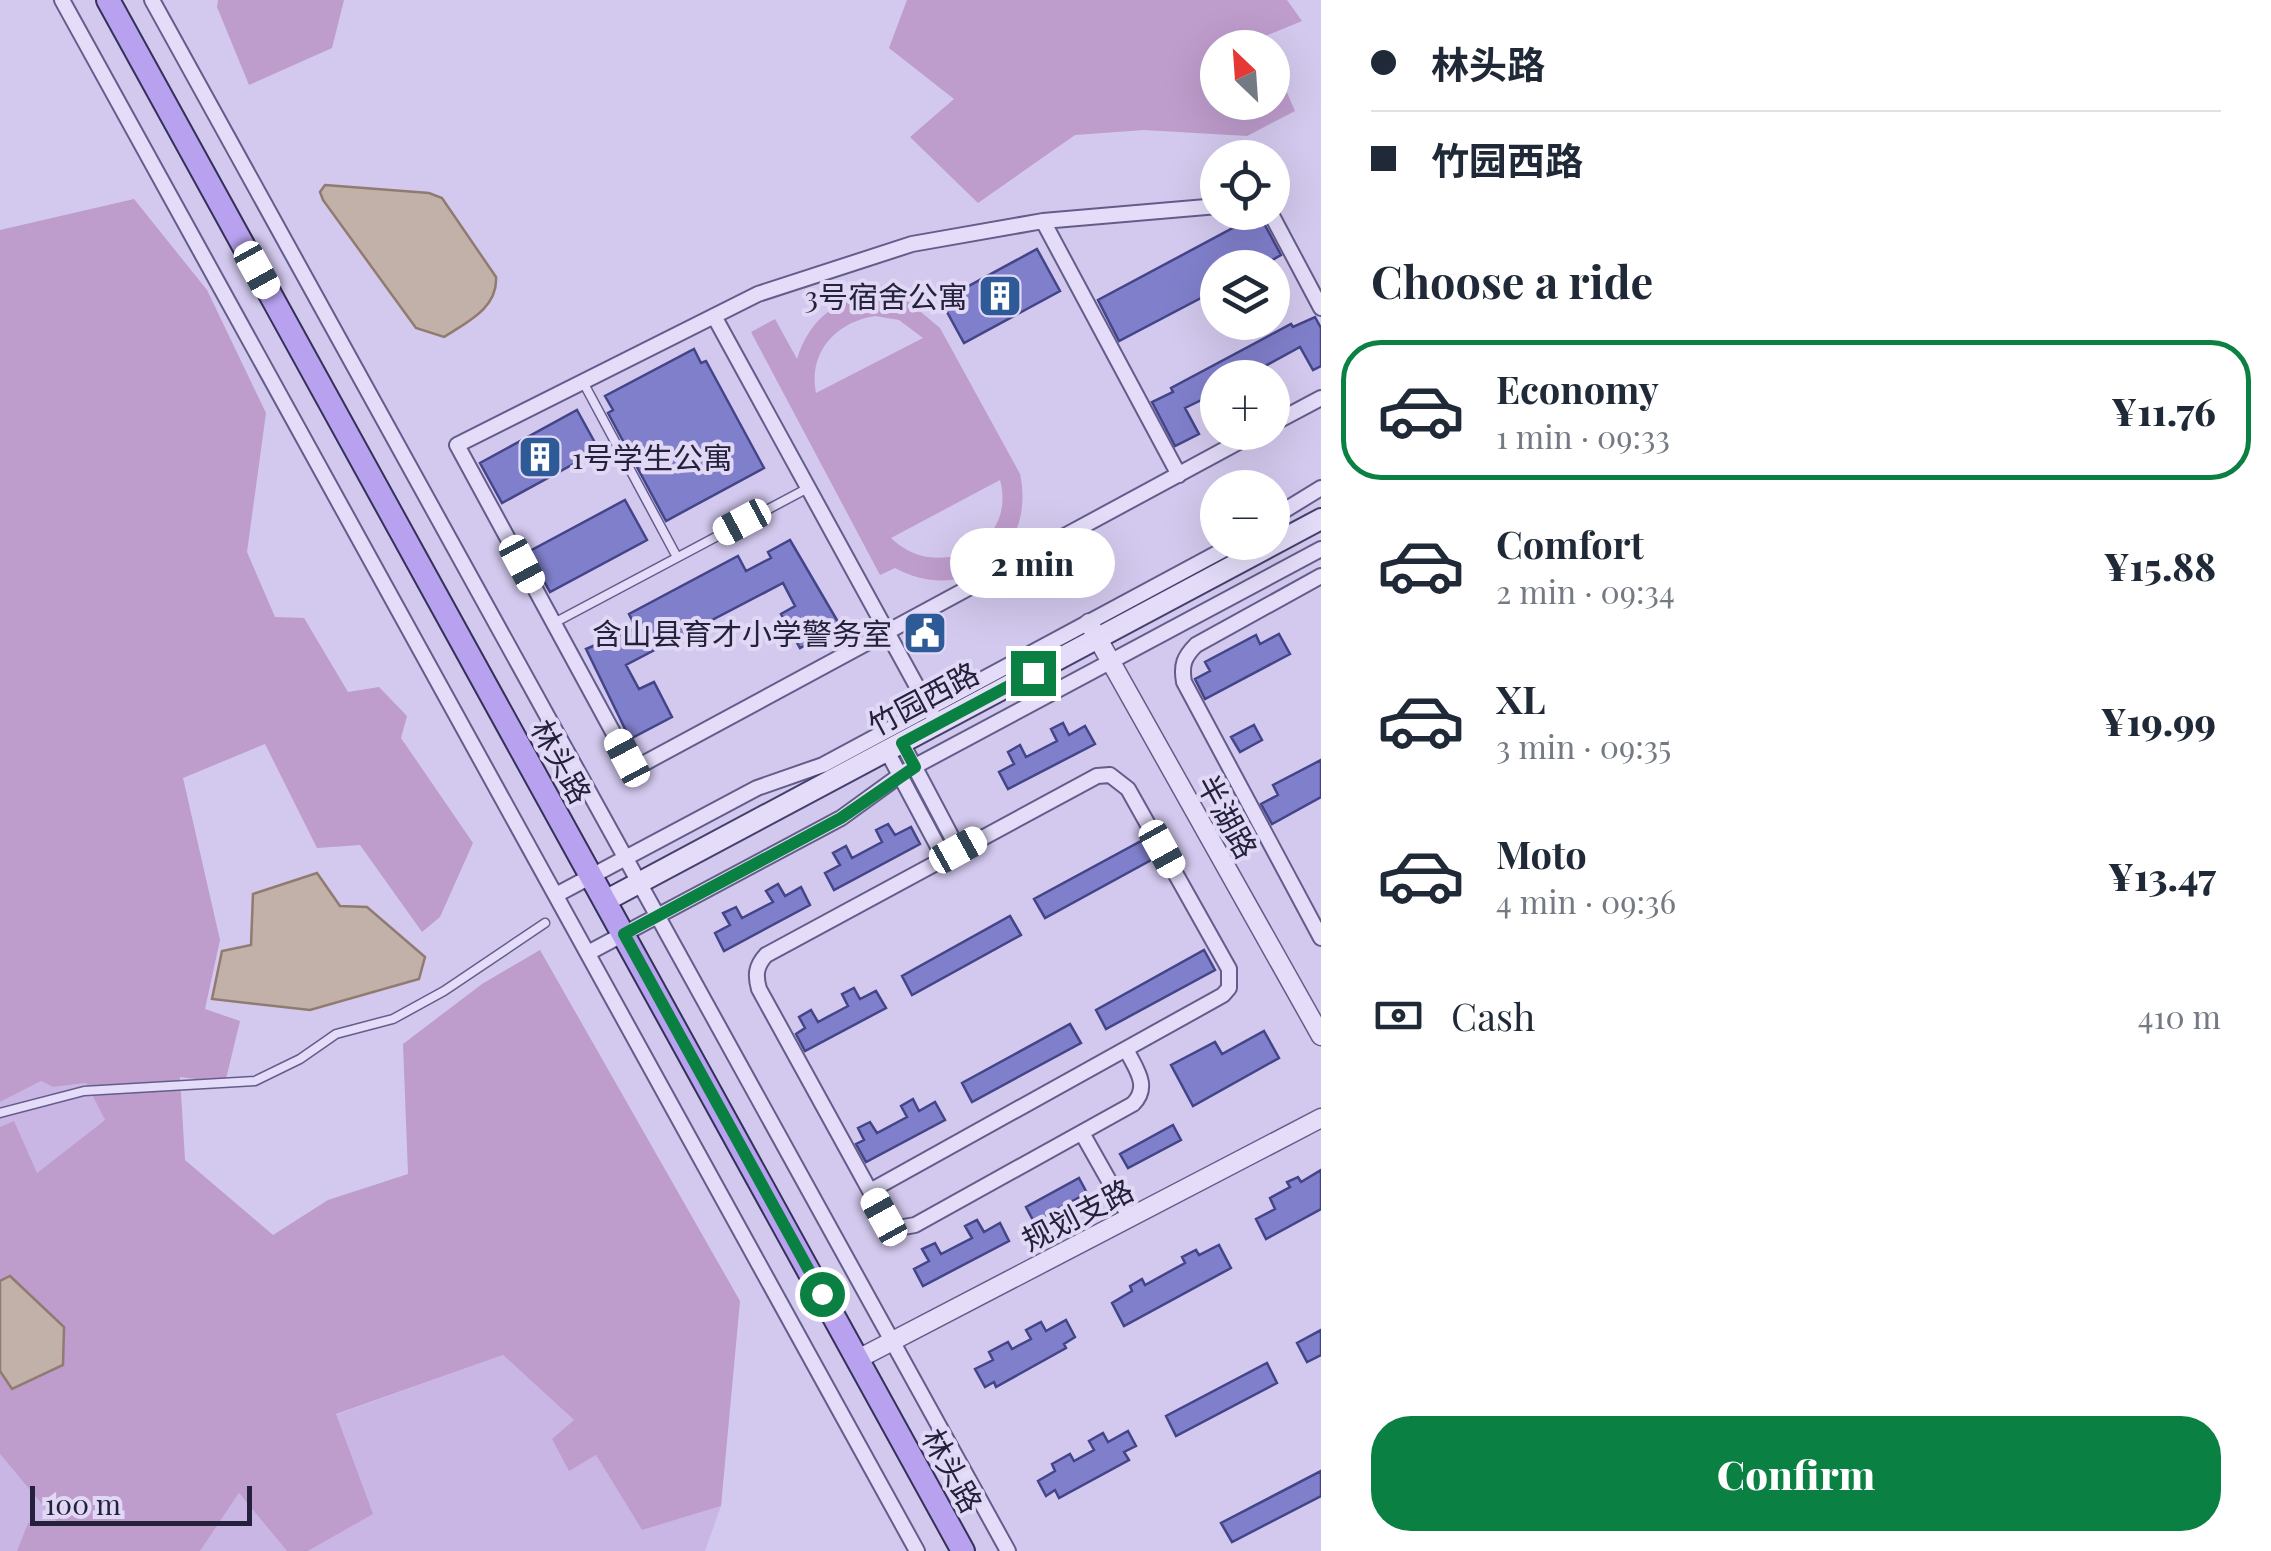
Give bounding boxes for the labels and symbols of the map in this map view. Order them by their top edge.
north arrow [1200,30,1290,120]
car [229,236,285,304]
building icon: 3号宿舍公寓 [977,273,1023,319]
place label: 3号宿舍公寓 [804,276,968,316]
building icon: 1号学生公寓 [517,434,563,480]
place label: 1号学生公寓 [572,437,733,477]
car [708,495,776,549]
callout: 2 min [950,528,1116,598]
car [495,530,549,598]
public building icon: 含山县育才小学警务室 [902,610,948,656]
place label: 含山县育才小学警务室 [592,613,892,653]
route end [1011,651,1056,696]
street label: 竹园西路 [861,652,985,744]
street label: 林头路 [523,712,601,810]
car [600,724,654,792]
street label: 半湖路 [1189,767,1267,865]
car [1134,815,1190,883]
car [924,822,992,878]
street label: 规划支路 [1014,1169,1140,1259]
car [856,1183,912,1251]
route start [800,1272,845,1317]
street label: 林头路 [914,1421,992,1519]
scale bar [30,1481,252,1526]

